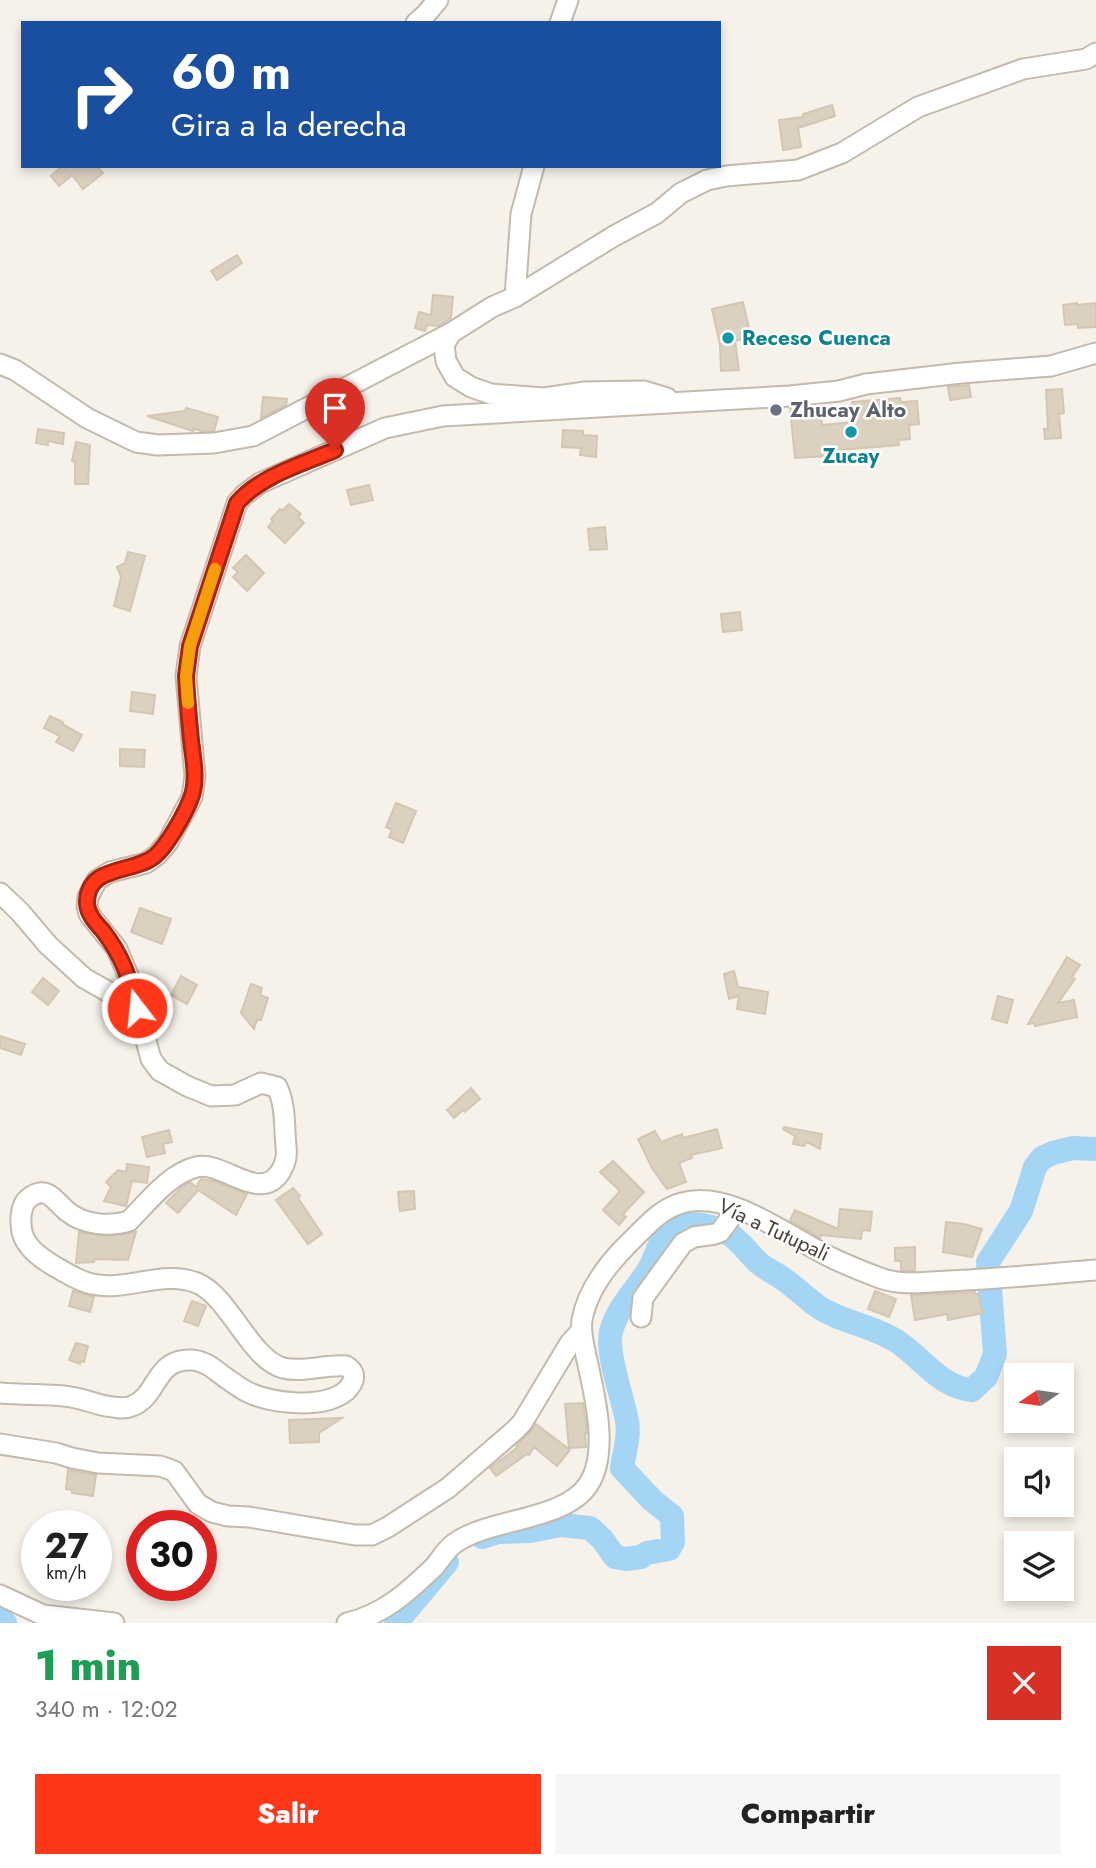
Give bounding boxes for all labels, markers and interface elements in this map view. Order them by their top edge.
text: 60 m [171,37,291,107]
icon: right [56,49,147,140]
text: Gira a la derecha [171,102,407,148]
place label: Receso Cuenca [742,323,891,353]
marker: Receso Cuenca [720,330,736,346]
pin [305,378,365,450]
icon: arrive [316,389,354,427]
place label: Zhucay Alto [790,395,906,425]
marker: Zhucay Alto [768,402,784,418]
marker: Zucay [843,424,859,440]
place label: Zucay [823,441,881,471]
position arrow [100,971,174,1045]
street label: Vía a Tutupali [713,1191,835,1269]
north arrow [1004,1363,1074,1433]
map controls [1004,1363,1074,1601]
button: sound [1004,1447,1074,1517]
speed limit sign: 30 [126,1510,217,1601]
text: 27 [44,1521,89,1571]
button: layers [1004,1531,1074,1601]
text: km/h [46,1560,87,1586]
text: 1 min [35,1635,141,1696]
button: close [987,1646,1061,1720]
text: 340 m · 12:02 [35,1692,178,1726]
button: Salir [35,1774,541,1854]
button: Compartir [555,1774,1061,1854]

